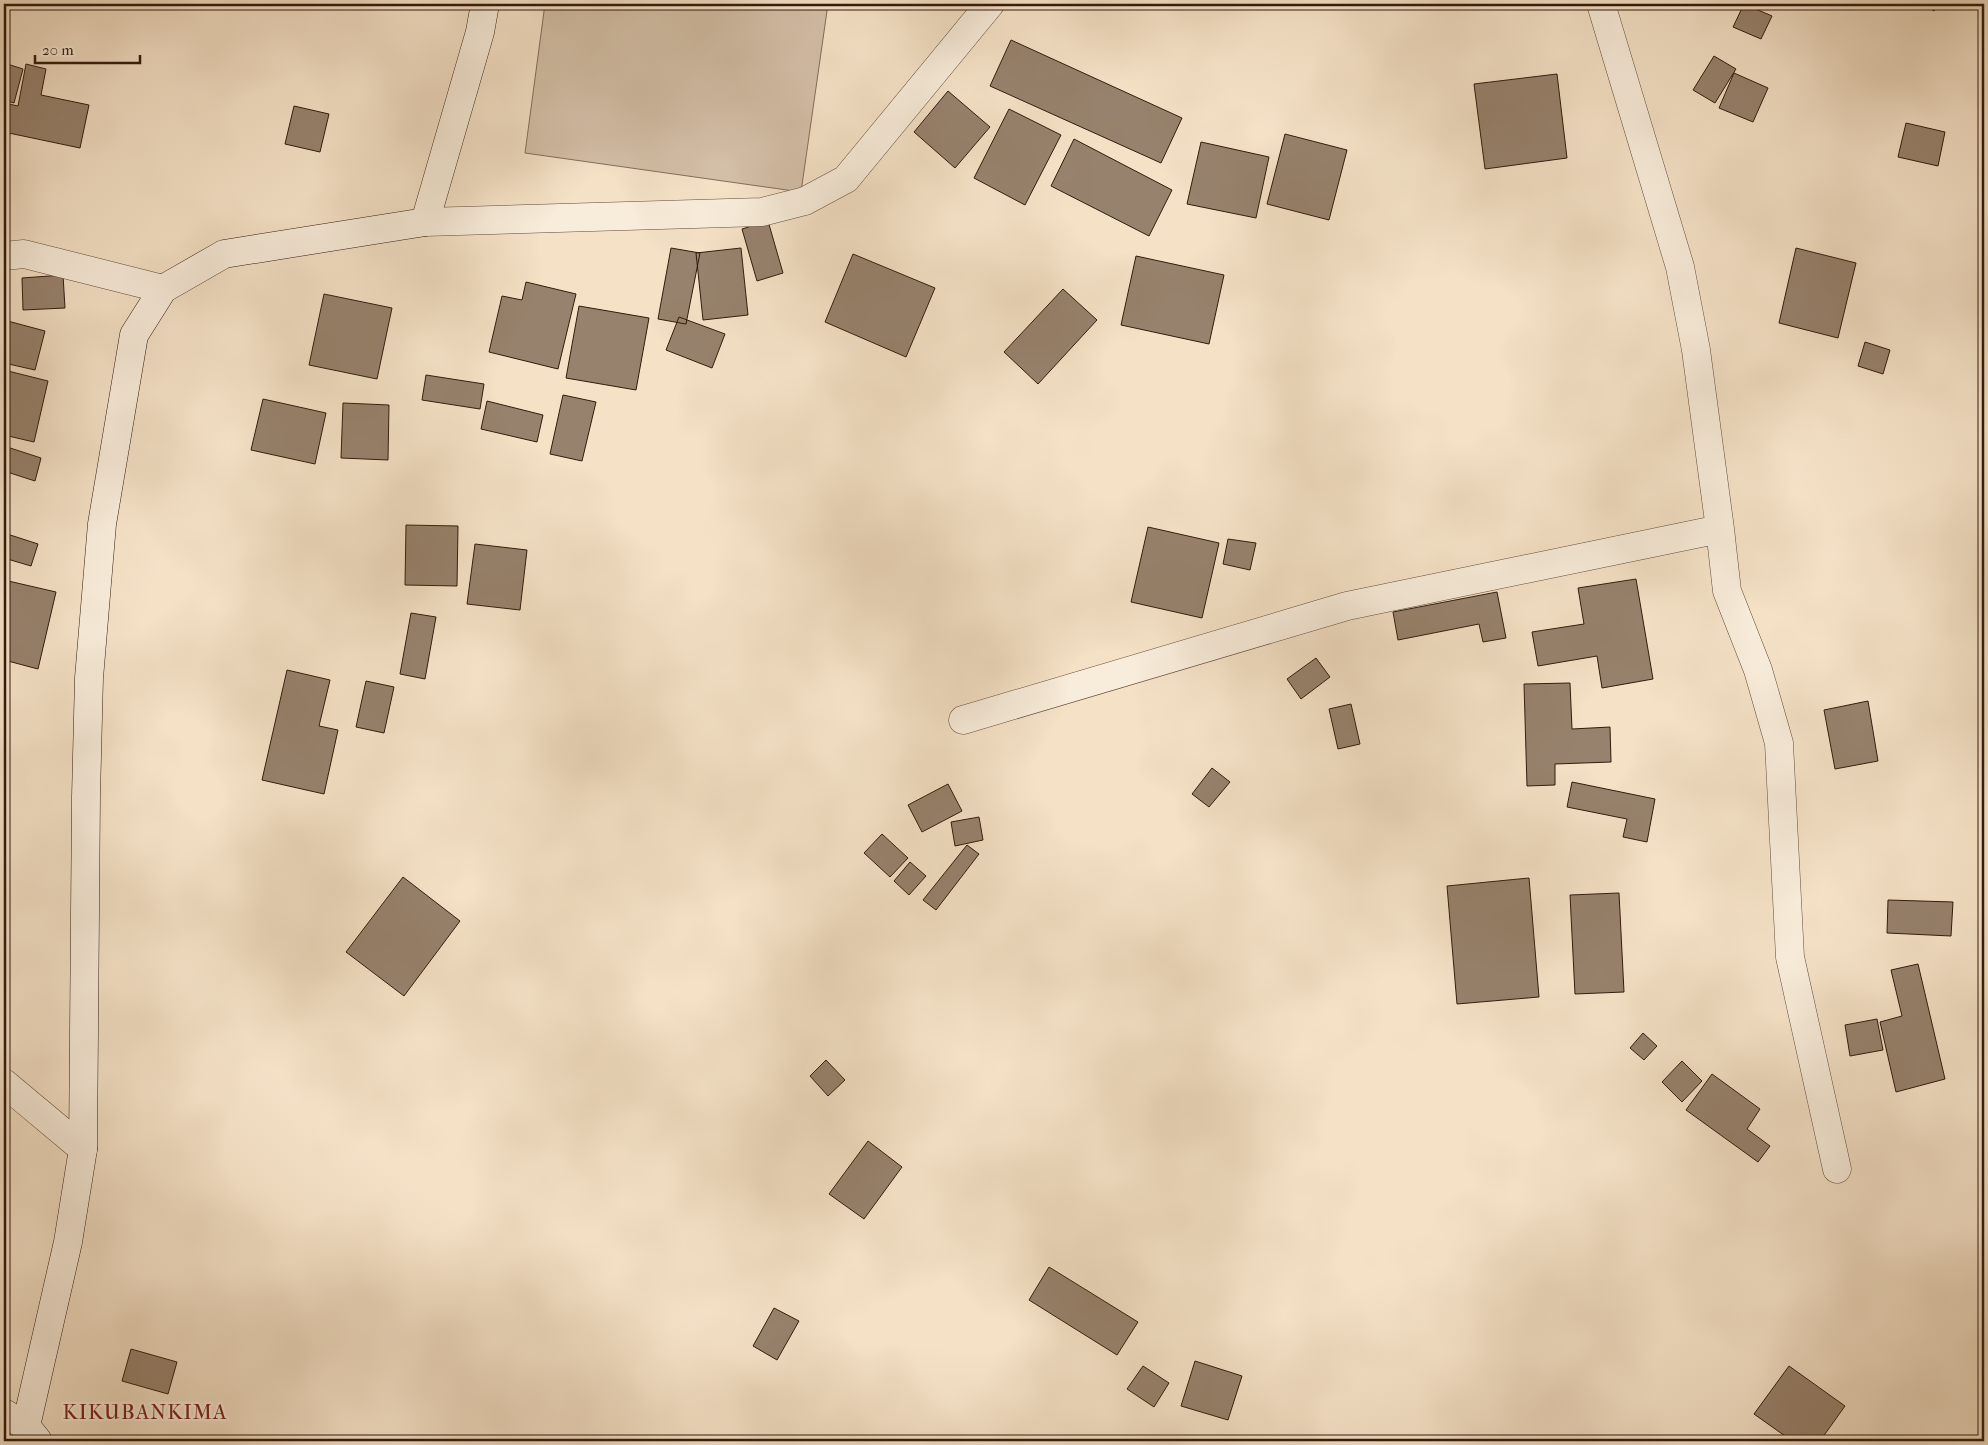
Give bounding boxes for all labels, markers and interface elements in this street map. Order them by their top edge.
scale bar [35,32,140,64]
text: 20 m [42,41,74,59]
district label: KIKUBANKIMA [62,1400,228,1424]

